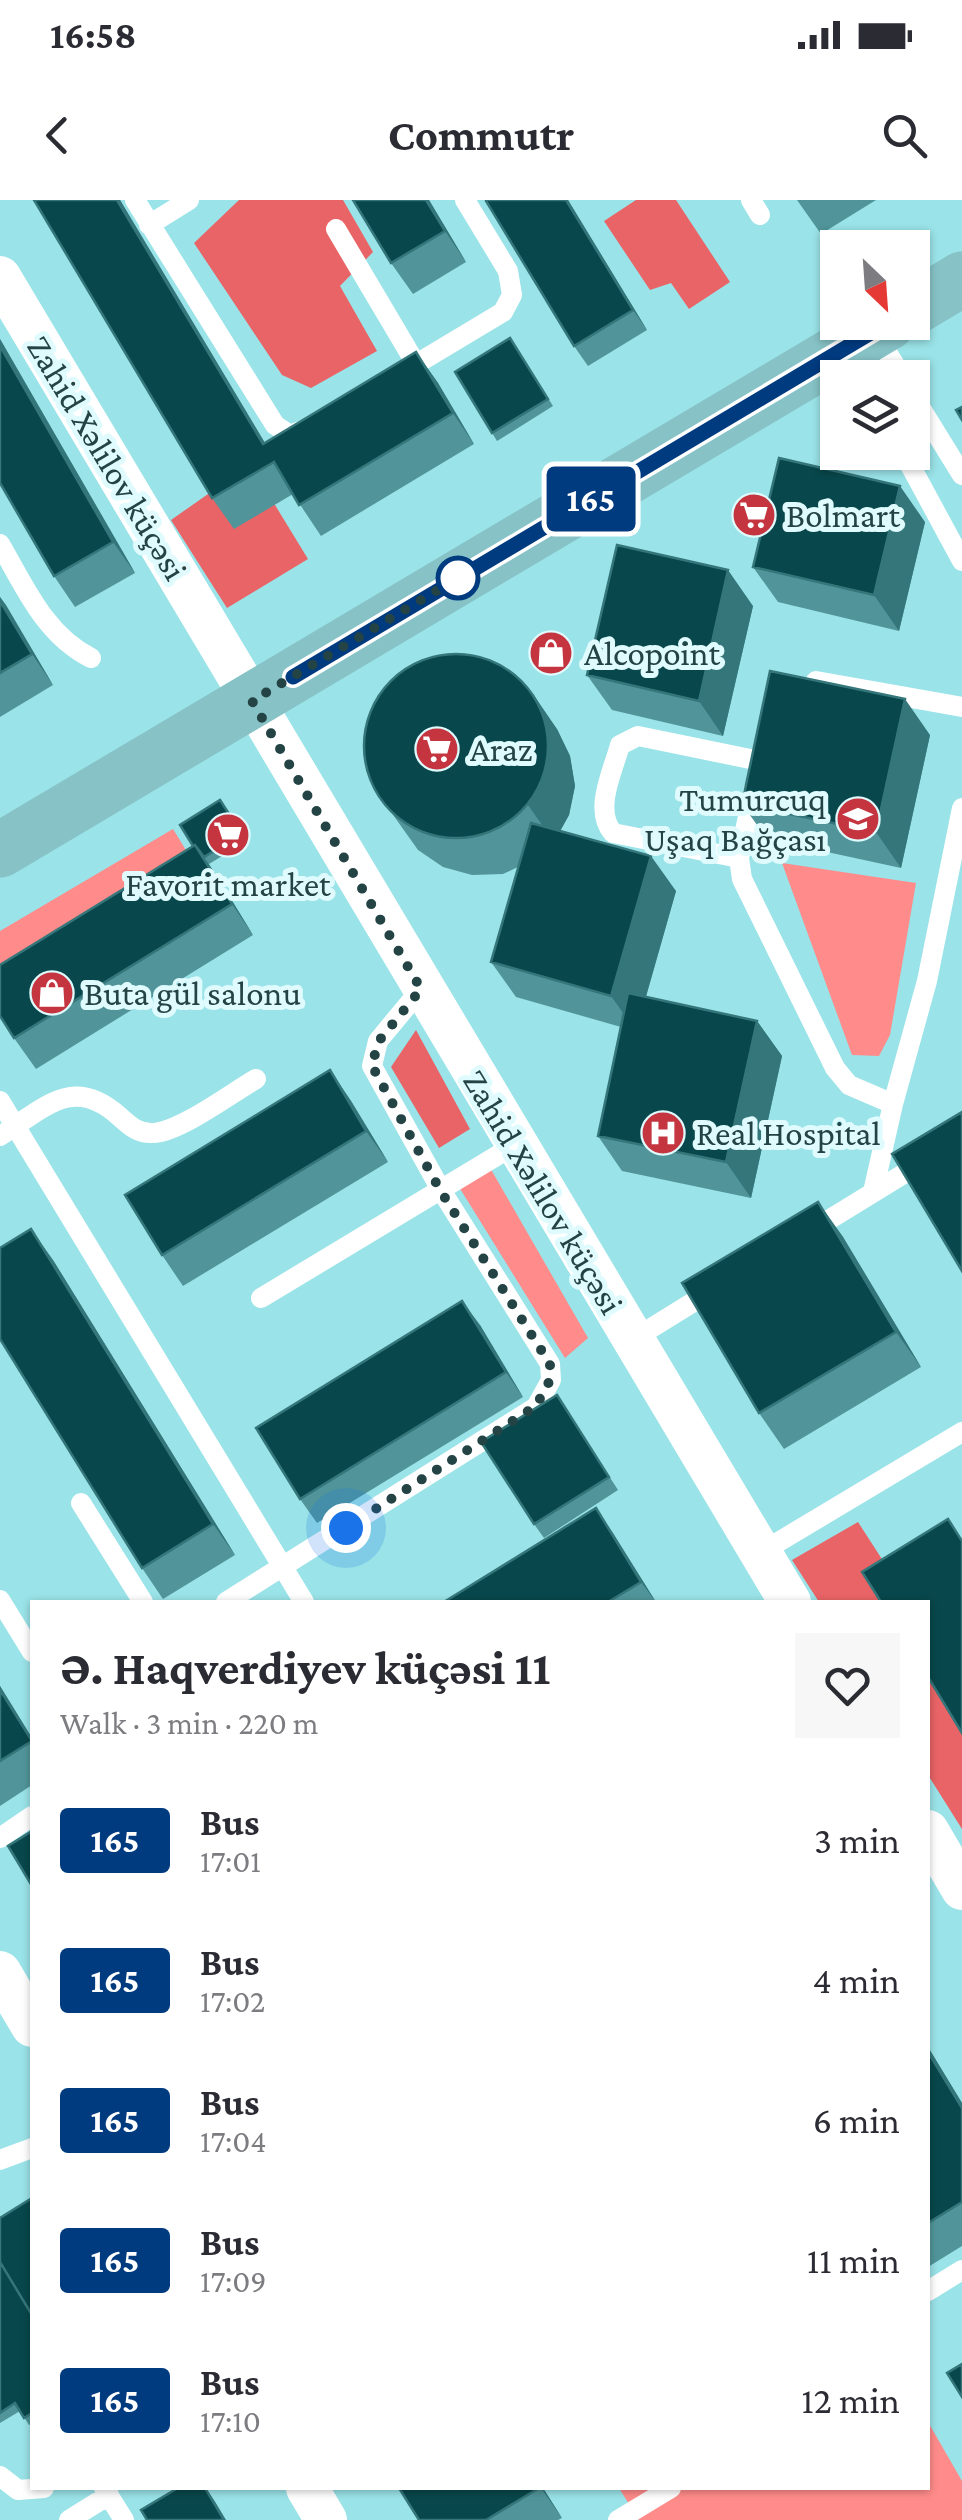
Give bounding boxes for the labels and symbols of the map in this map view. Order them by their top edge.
north arrow [820,230,930,340]
street label: Zahid Xəlilov küçəsi [19,329,195,587]
line badge: 165 [534,466,648,532]
supermarket icon: Bolmart [731,492,777,538]
place label: Bolmart [786,496,900,535]
unlabelled marker [437,557,479,599]
shop icon: Alcopoint [528,630,574,676]
place label: Alcopoint [584,634,720,673]
supermarket icon: Araz [414,726,460,772]
place label: Araz [470,730,533,769]
place label: Tumurcuq Uşaq Bağçası [644,780,826,859]
school or university icon: Tumurcuq Uşaq Bağçası [835,796,881,842]
supermarket icon: Favorit market [205,812,251,858]
place label: Favorit market [125,865,331,904]
shop icon: Buta gül salonu [29,970,75,1016]
place label: Buta gül salonu [84,974,301,1013]
street label: Zahid Xəlilov küçəsi [455,1063,631,1321]
hospital icon: Real Hospital [640,1110,686,1156]
place label: Real Hospital [696,1114,881,1153]
your location [321,1503,371,1553]

